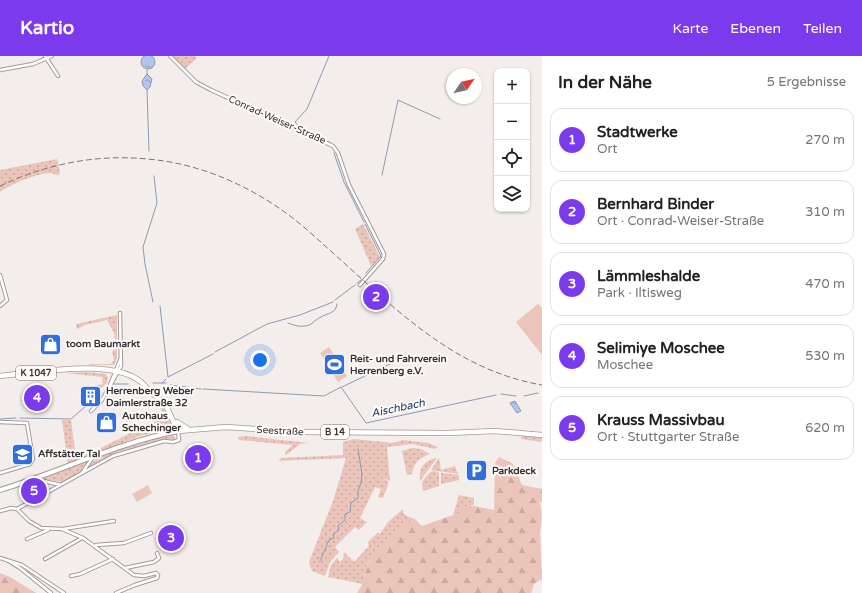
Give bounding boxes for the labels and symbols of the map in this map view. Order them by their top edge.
north arrow [446,68,482,104]
street label: Conrad-Weiser-Straße [227,93,328,147]
pin: 2 [363,282,389,312]
shop icon: toom Baumarkt [38,331,64,357]
place label: toom Baumarkt [65,338,140,350]
your location [250,350,270,370]
sports icon: Reit- und Fahrverein Herrenberg e.V. [321,352,347,378]
place label: Reit- und Fahrverein Herrenberg e.V. [350,353,447,377]
road number: K 1047 [16,366,56,380]
pin: 4 [24,383,50,413]
building icon: Herrenberg Weber Daimlerstraße 32 [77,384,103,410]
place label: Herrenberg Weber Daimlerstraße 32 [106,385,194,409]
water label: Aischbach [370,396,426,420]
shop icon: Autohaus Schechinger [93,409,119,435]
place label: Autohaus Schechinger [122,410,181,434]
street label: Seestraße [256,424,304,438]
road number: B 14 [321,425,349,439]
school or university icon: Affstätter Tal [10,441,36,467]
pin: 1 [185,443,211,473]
place label: Affstätter Tal [38,448,100,460]
parking icon: Parkdeck [464,458,490,484]
place label: Parkdeck [492,465,537,477]
pin: 5 [21,476,47,506]
pin: 3 [158,523,184,553]

